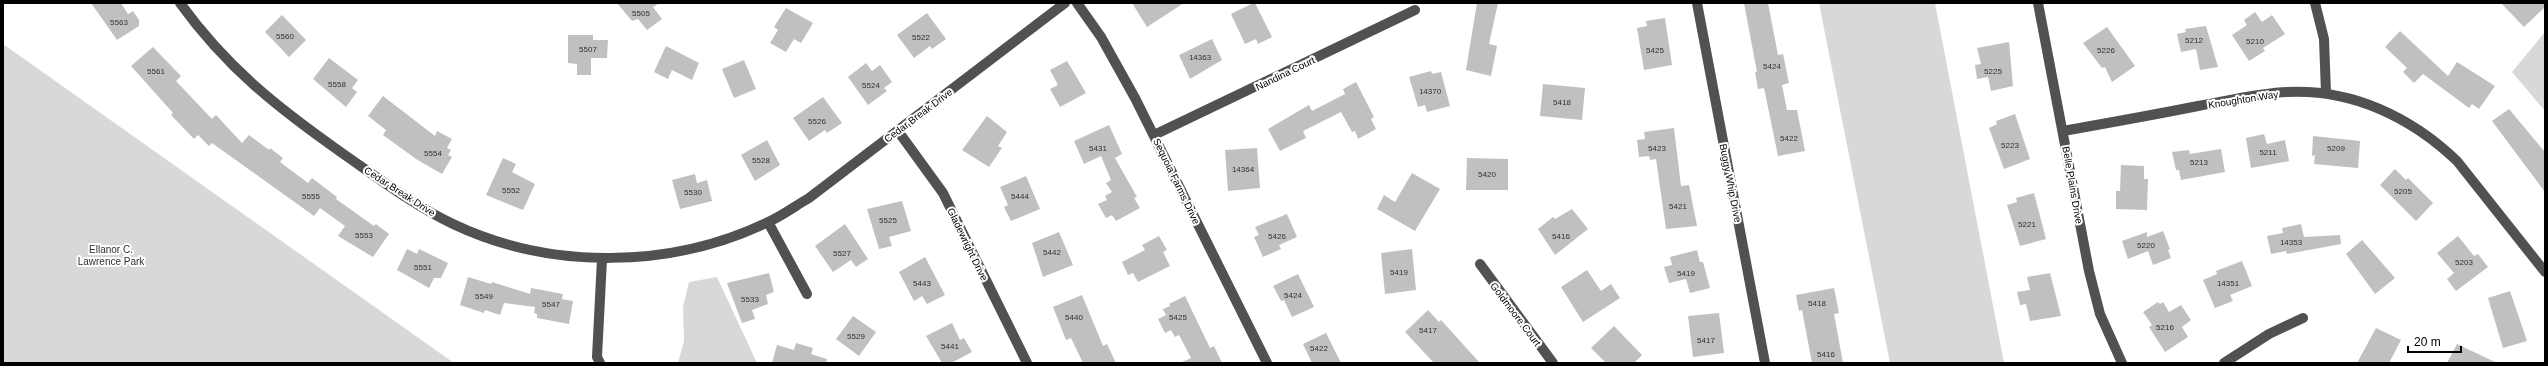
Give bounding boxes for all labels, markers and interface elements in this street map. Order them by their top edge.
house number: 5505 [632,9,650,18]
house number: 5563 [110,18,128,27]
house number: 5560 [276,32,294,41]
house number: 5522 [912,33,930,42]
house number: 5212 [2185,36,2203,45]
house number: 5210 [2246,37,2264,46]
house number: 5507 [579,45,597,54]
house number: 5425 [1646,46,1664,55]
house number: 5226 [2097,46,2115,55]
house number: 14363 [1189,53,1212,62]
street label: Nandina Court [1254,54,1317,93]
house number: 5424 [1763,62,1781,71]
house number: 5561 [147,67,165,76]
house number: 5225 [1984,67,2002,76]
house number: 5558 [328,80,346,89]
house number: 5524 [862,81,880,90]
street label: Cedar Break Drive [882,86,955,145]
house number: 14370 [1419,87,1442,96]
street label: Knoughton Way [2207,89,2279,110]
house number: 5418 [1553,98,1571,107]
house number: 5526 [808,117,826,126]
house number: 5422 [1780,134,1798,143]
street label: Sequoia Farms Drive [1151,137,1202,226]
house number: 5223 [2001,141,2019,150]
street label: Buggy Whip Drive [1717,143,1744,224]
house number: 5431 [1089,144,1107,153]
house number: 5423 [1648,144,1666,153]
house number: 5209 [2327,144,2345,153]
street label: Belle Plains Drive [2060,146,2085,225]
house number: 5211 [2259,148,2277,157]
house number: 5554 [424,149,442,158]
house number: 5528 [752,156,770,165]
house number: 5213 [2190,158,2208,167]
street label: Cedar Break Drive [362,164,438,219]
house number: 14364 [1232,165,1255,174]
house number: 5420 [1478,170,1496,179]
house number: 5552 [502,186,520,195]
house number: 5205 [2394,187,2412,196]
house number: 5530 [684,188,702,197]
house number: 5555 [302,192,320,201]
house number: 5444 [1011,192,1029,201]
house number: 5421 [1669,202,1687,211]
street label: Gladewright Drive [945,206,990,283]
house number: 5525 [879,216,897,225]
house number: 5221 [2018,220,2036,229]
house number: 5553 [355,231,373,240]
house number: 5426 [1268,232,1286,241]
house number: 5416 [1552,232,1570,241]
house number: 14353 [2280,238,2303,247]
house number: 5220 [2137,241,2155,250]
park label: Ellanor C. Lawrence Park [78,244,145,267]
house number: 5442 [1043,248,1061,257]
house number: 5527 [833,249,851,258]
house number: 5203 [2455,258,2473,267]
house number: 5551 [414,263,432,272]
house number: 5419 [1390,268,1408,277]
house number: 5419 [1677,269,1695,278]
house number: 5443 [913,279,931,288]
house number: 14351 [2217,279,2240,288]
street label: Goldmoore Court [1488,280,1543,348]
house number: 5424 [1284,291,1302,300]
house number: 5549 [475,292,493,301]
house number: 5533 [741,295,759,304]
house number: 5418 [1808,299,1826,308]
house number: 5547 [542,300,560,309]
house number: 5440 [1065,313,1083,322]
house number: 5425 [1169,313,1187,322]
house number: 5216 [2156,323,2174,332]
house number: 5417 [1419,326,1437,335]
scale bar [2408,328,2461,354]
house number: 5529 [847,332,865,341]
text: 20 m [2414,335,2441,349]
house number: 5417 [1697,336,1715,345]
house number: 5441 [941,342,959,351]
house number: 5422 [1310,344,1328,353]
house number: 5416 [1817,350,1835,359]

